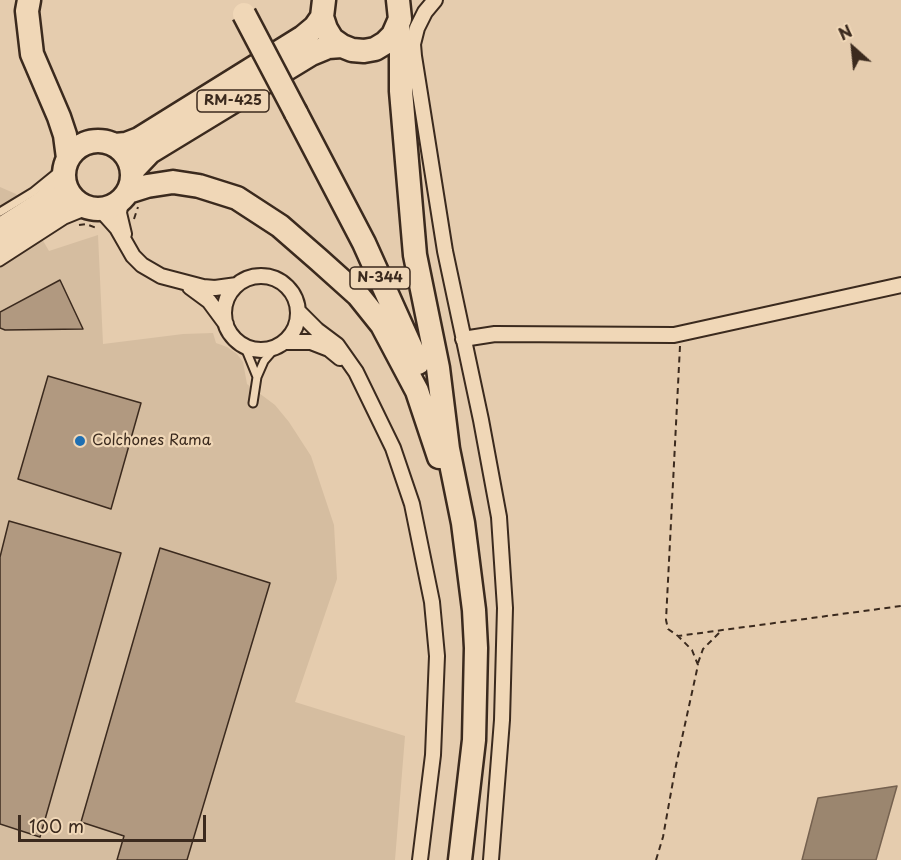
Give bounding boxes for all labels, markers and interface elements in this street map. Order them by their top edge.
north arrow [823,18,883,78]
text: N [834,18,856,46]
road number: RM-425 [197,90,269,112]
road number: N-344 [350,267,410,289]
place label: Colchones Rama [92,432,211,450]
marker: Colchones Rama [73,434,87,448]
scale bar [21,803,208,841]
text: 100 m [29,812,84,839]

